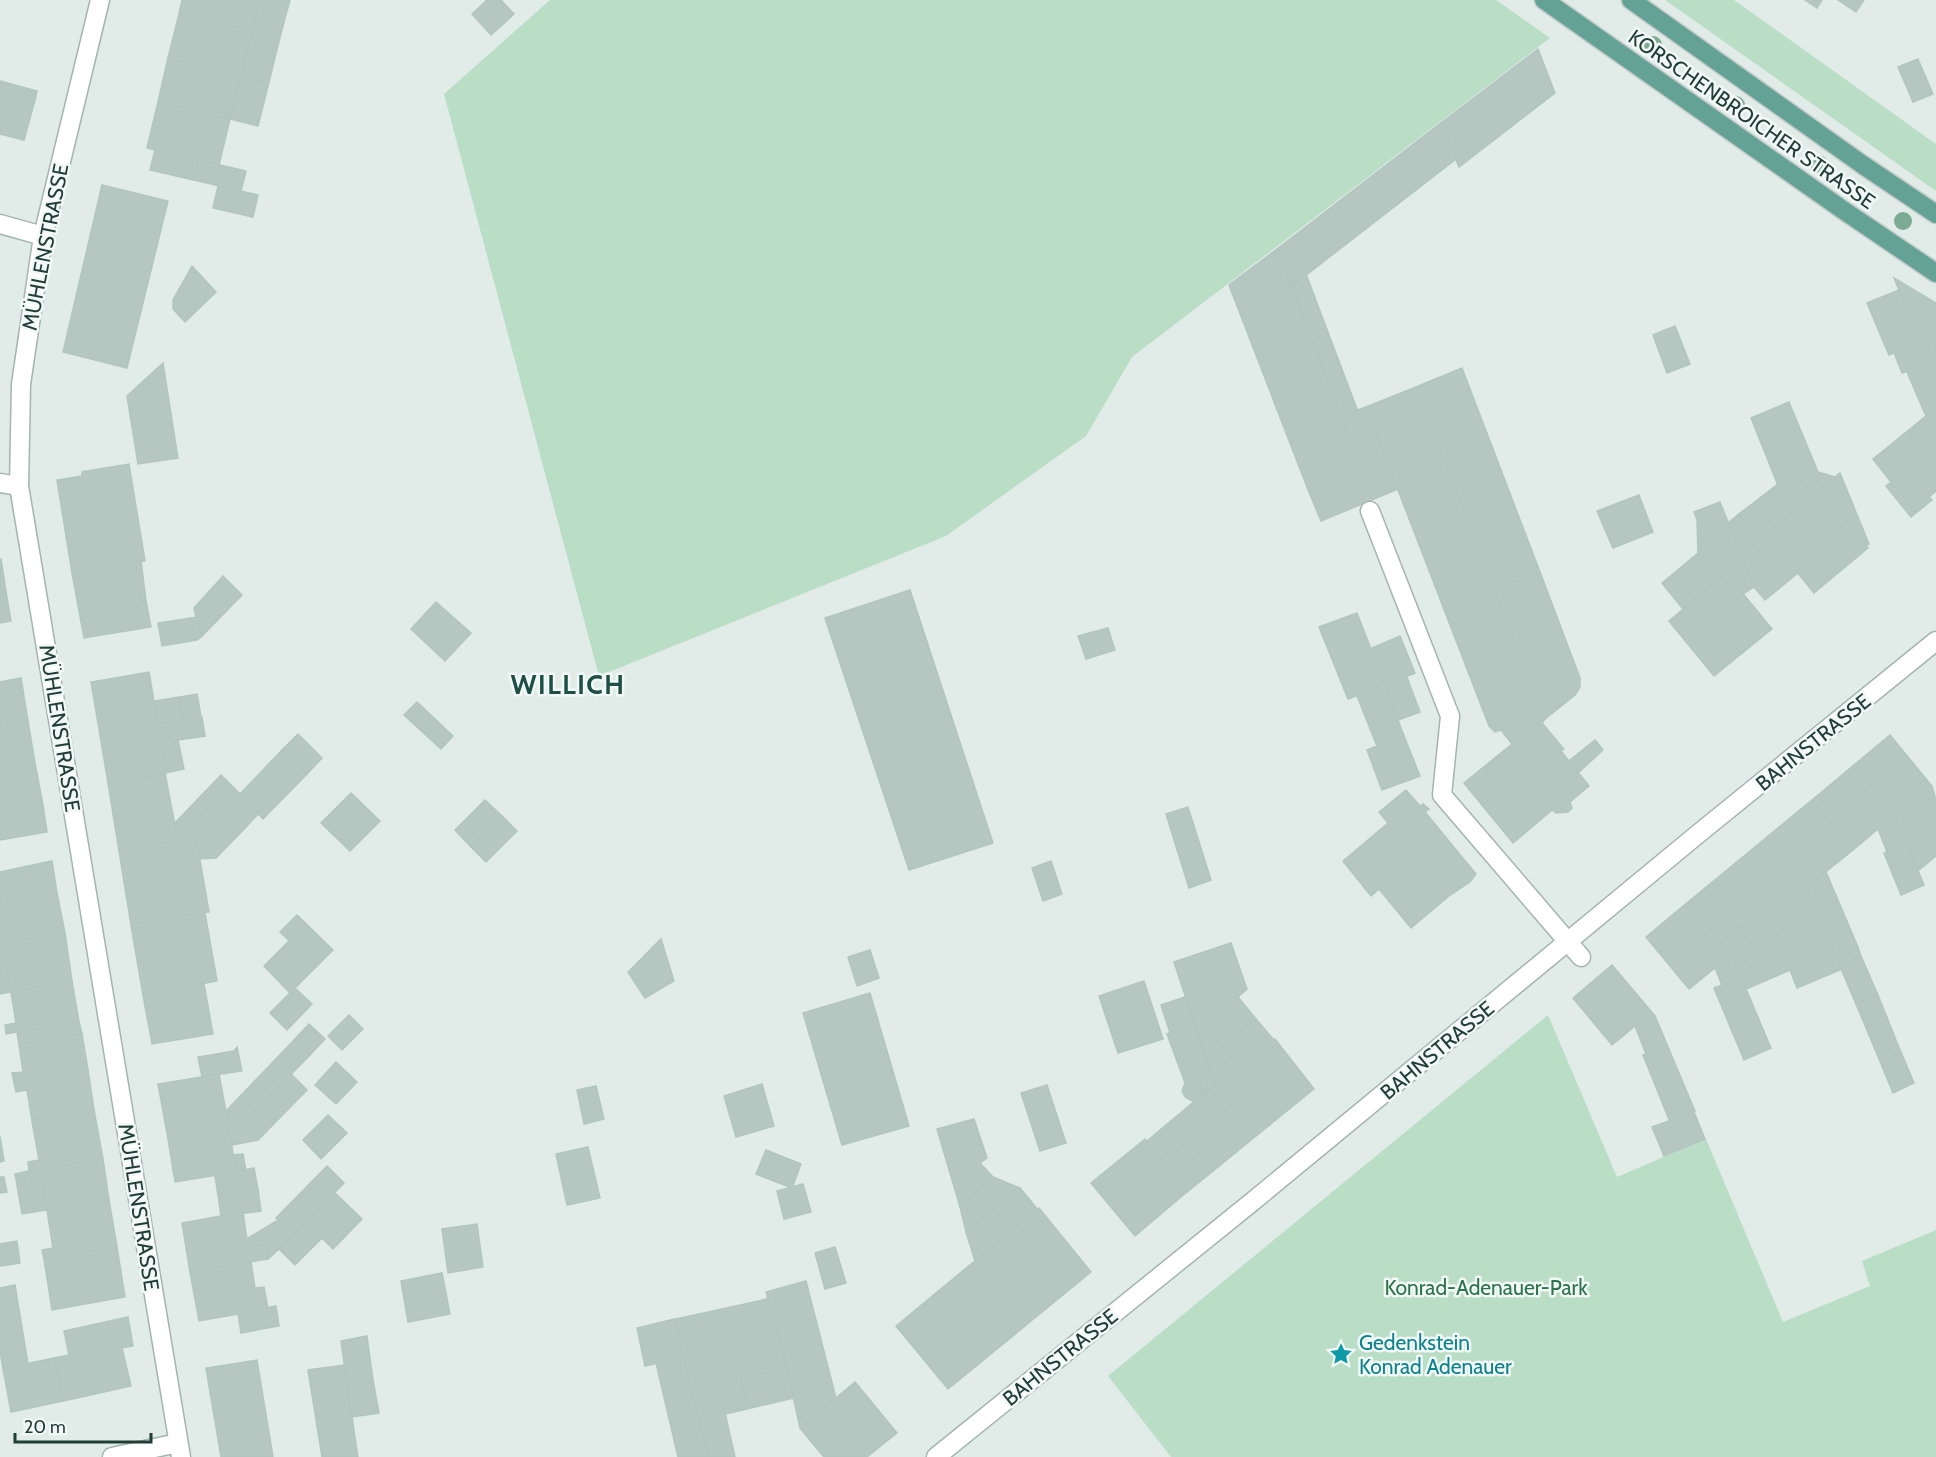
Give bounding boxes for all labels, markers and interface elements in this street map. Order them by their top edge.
street label: KORSCHENBROICHER STRASSE [1624,24,1880,214]
street label: MÜHLENSTRASSE [17,162,73,332]
street label: MÜHLENSTRASSE [34,643,86,813]
district label: WILLICH [511,668,625,701]
street label: BAHNSTRASSE [1751,688,1875,796]
street label: BAHNSTRASSE [1375,995,1499,1105]
street label: MÜHLENSTRASSE [113,1122,165,1292]
park label: Konrad-Adenauer-Park [1384,1275,1588,1300]
street label: BAHNSTRASSE [998,1303,1122,1411]
place label: Gedenkstein Konrad Adenauer [1359,1330,1512,1379]
place icon: Gedenkstein Konrad Adenauer [1328,1341,1354,1367]
scale bar [15,1406,152,1444]
text: 20 m [24,1416,66,1438]

